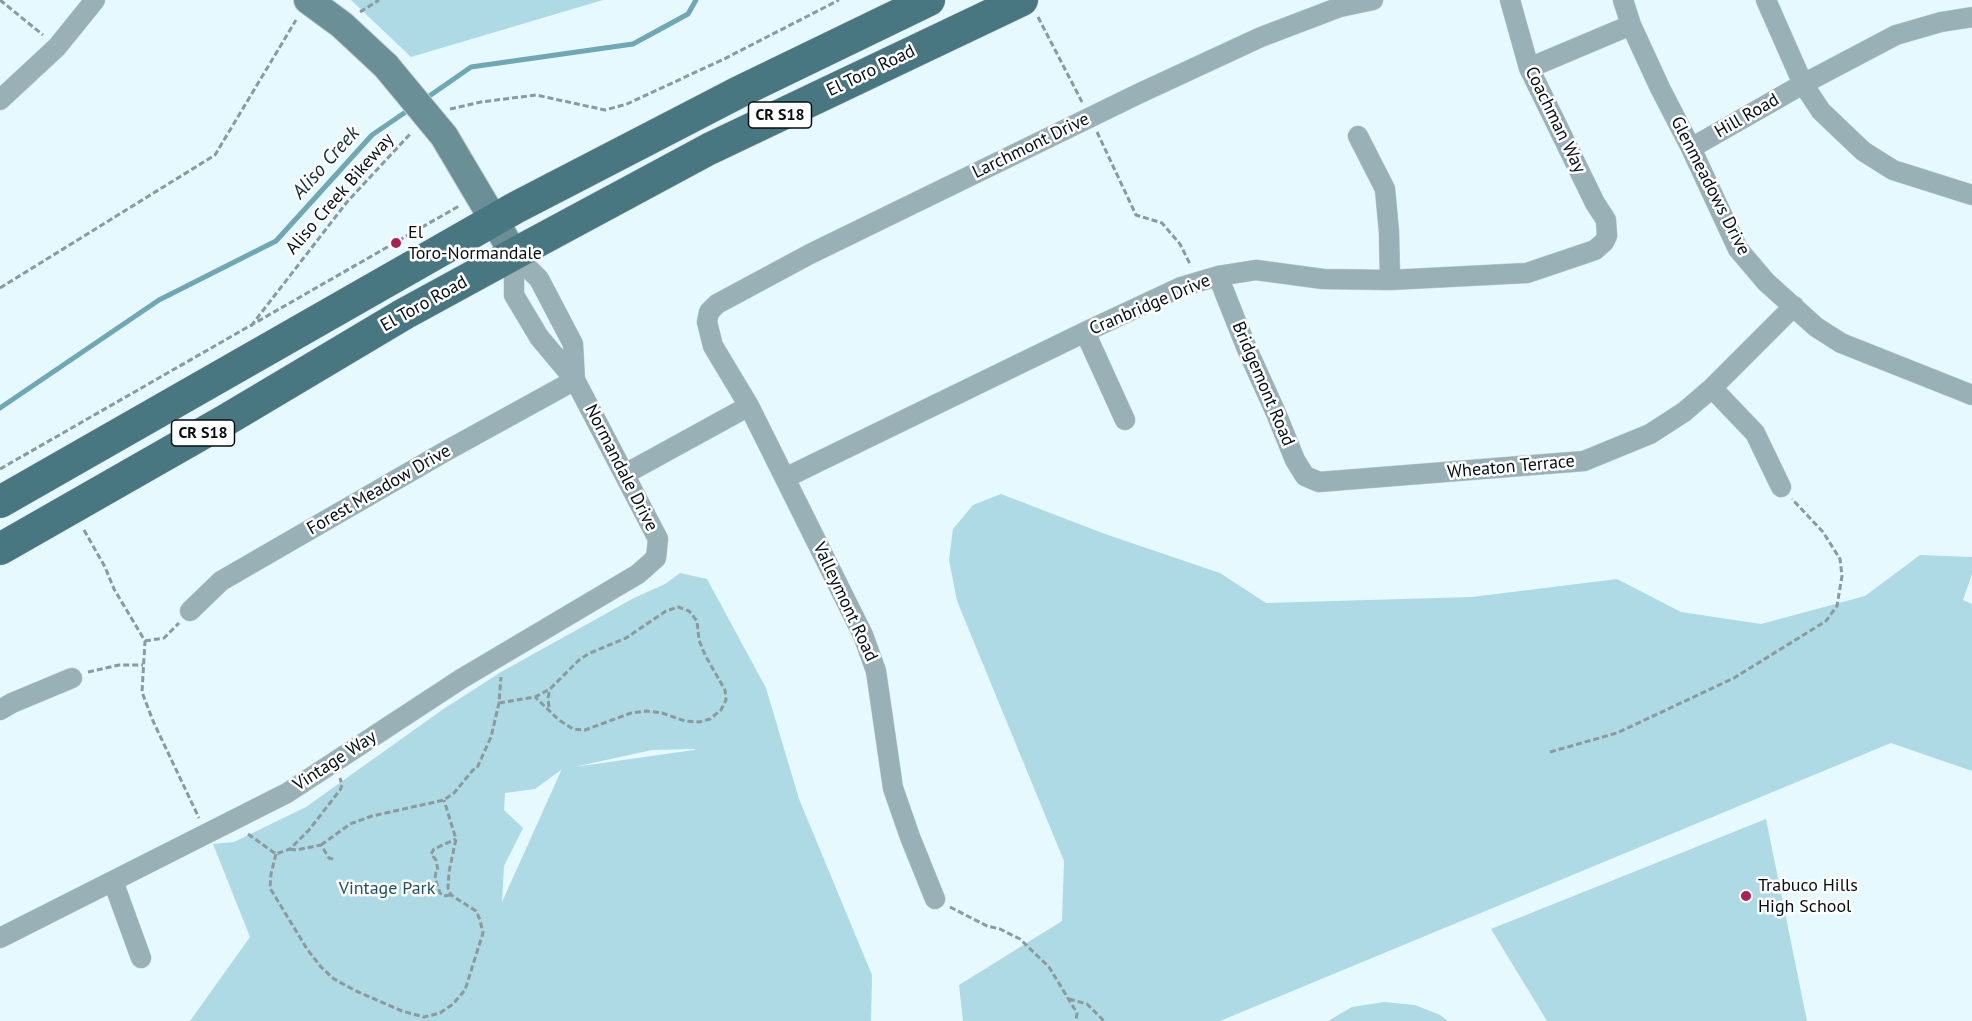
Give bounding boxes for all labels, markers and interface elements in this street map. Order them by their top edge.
street label: El Toro Road [823,40,919,102]
street label: Coachman Way [1520,63,1590,177]
street label: Hill Road [1711,89,1783,143]
road number: CR S18 [748,102,812,128]
street label: Larchmont Drive [969,108,1093,184]
street label: Glenmeadows Drive [1666,113,1754,259]
water label: Aliso Creek [287,122,365,204]
street label: Aliso Creek Bikeway [282,129,398,259]
place label: El Toro-Normandale [408,222,542,264]
marker: El Toro-Normandale [389,236,403,250]
street label: Cranbridge Drive [1086,270,1214,340]
street label: El Toro Road [377,271,471,337]
street label: Bridgemont Road [1227,319,1299,449]
street label: Normandale Drive [580,401,662,535]
road number: CR S18 [172,420,234,446]
street label: Forest Meadow Drive [303,440,455,540]
street label: Wheaton Terrace [1446,451,1576,483]
street label: Valleymont Road [808,539,882,665]
street label: Vintage Way [289,726,381,796]
place label: Trabuco Hills High School [1758,875,1858,918]
park label: Vintage Park [339,878,435,900]
marker: Trabuco Hills High School [1739,889,1753,903]

